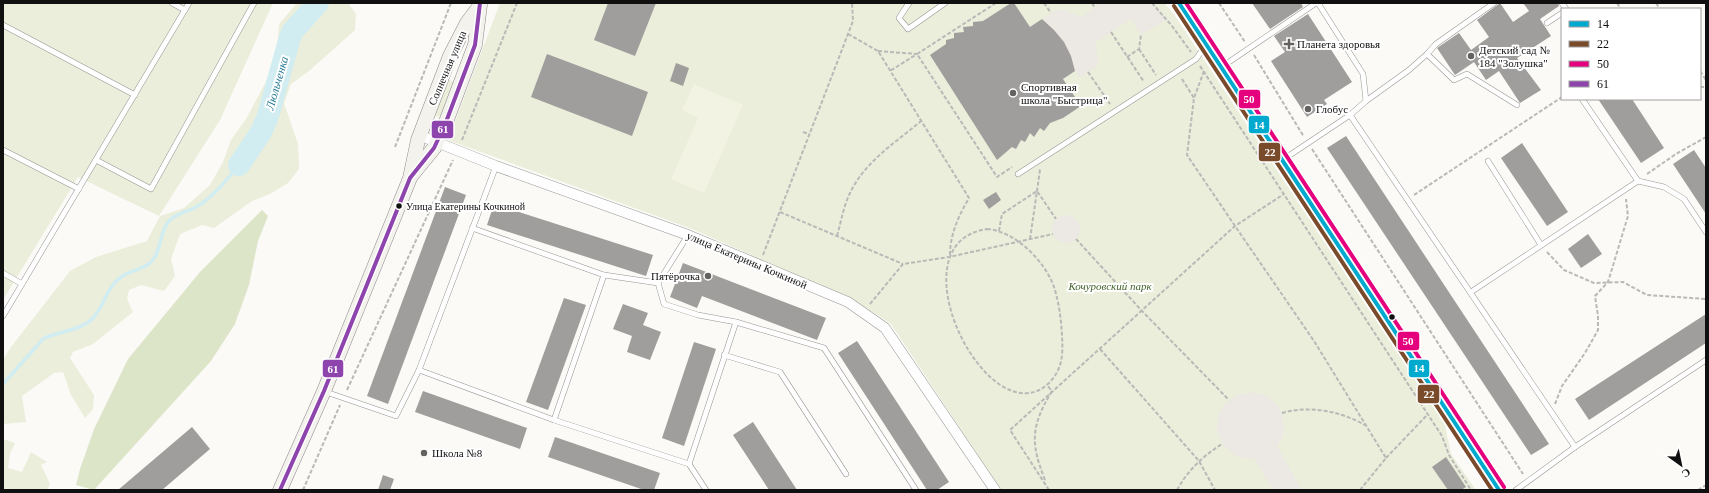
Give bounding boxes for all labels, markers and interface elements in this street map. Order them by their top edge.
legend [1561,8,1701,100]
text: 14 [1597,17,1609,31]
street label: Солнечная улица [426,29,468,107]
text: 22 [1597,37,1609,51]
place label: Планета здоровья [1297,38,1380,50]
marker: Планета здоровья [1284,39,1294,49]
place label: Детский сад № 184 "Золушка" [1479,44,1550,69]
marker: Детский сад № 184 "Золушка" [1466,51,1476,61]
water label: Люльченка [262,55,291,112]
text: 50 [1597,57,1609,71]
text: 61 [1597,77,1609,91]
place label: Спортивная школа "Быстрица" [1021,81,1107,106]
marker: Спортивная школа "Быстрица" [1008,88,1018,98]
line badge: 50 [1238,89,1261,109]
text: 50 [1244,93,1255,105]
place label: Глобус [1316,103,1348,115]
marker: Глобус [1303,104,1313,114]
line badge: 14 [1248,115,1270,134]
text: 14 [1254,119,1265,131]
line badge: 61 [431,120,454,139]
text: 61 [438,123,449,135]
line badge: 22 [1258,142,1281,162]
text: 22 [1265,146,1276,158]
marker: Улица Екатерины Кочкиной [394,201,404,211]
place label: Улица Екатерины Кочкиной [406,201,526,212]
street label: улица Екатерины Кочкиной [685,229,809,291]
place label: Пятёрочка [651,270,700,282]
marker: Пятёрочка [703,271,713,281]
park label: Кочуровский парк [1067,280,1152,292]
unlabelled marker [1387,312,1397,322]
line badge: 50 [1397,331,1420,351]
text: 50 [1403,335,1414,347]
line badge: 61 [322,359,344,378]
line badge: 14 [1408,359,1430,378]
text: 14 [1414,362,1425,374]
text: 61 [328,363,339,375]
line badge: 22 [1417,384,1440,404]
text: 22 [1424,388,1435,400]
north arrow [1661,445,1701,485]
place label: Школа №8 [432,447,483,459]
marker: Школа №8 [419,448,429,458]
text: С [1680,466,1693,481]

